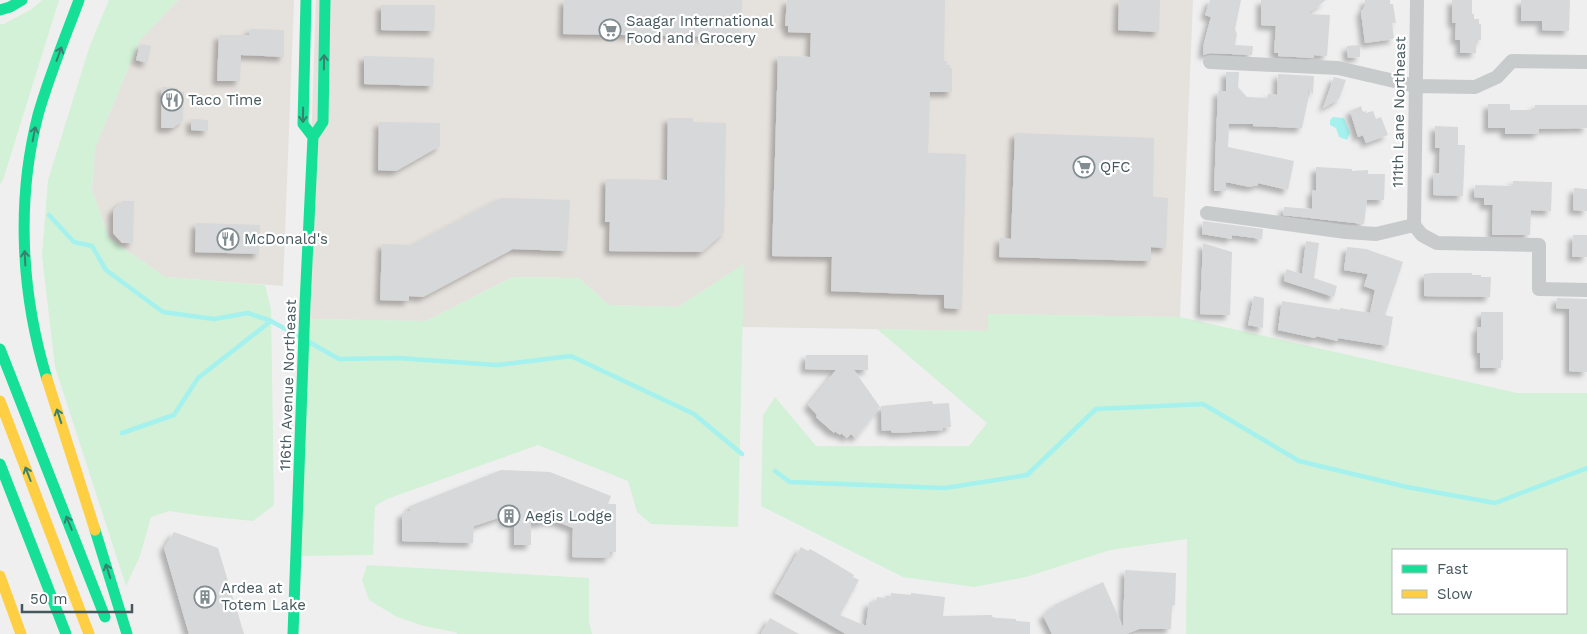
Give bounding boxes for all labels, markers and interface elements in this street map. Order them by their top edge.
place label: Saagar International Food and Grocery [626,12,774,47]
supermarket icon: Saagar International Food and Grocery [598,18,622,42]
street label: 111th Lane Northeast [1389,36,1409,188]
one-way arrow [55,47,64,62]
one-way arrow [319,54,329,70]
restaurant icon: Taco Time [160,88,184,112]
place label: Taco Time [188,91,262,109]
one-way arrow [298,106,308,123]
one-way arrow [30,127,39,143]
supermarket icon: QFC [1072,155,1096,179]
place label: QFC [1100,158,1130,176]
restaurant icon: McDonald's [216,227,240,251]
place label: McDonald's [244,230,328,248]
one-way arrow [20,250,29,266]
street label: 116th Avenue Northeast [276,298,300,471]
one-way arrow [53,408,63,424]
one-way arrow [23,467,32,482]
building icon: Aegis Lodge [497,504,521,528]
place label: Aegis Lodge [525,507,612,525]
one-way arrow [64,516,73,531]
legend [1392,549,1567,614]
text: Fast [1437,560,1469,578]
one-way arrow [103,563,112,579]
place label: Ardea at Totem Lake [221,579,306,614]
scale bar [22,582,132,614]
building icon: Ardea at Totem Lake [193,585,217,609]
text: Slow [1437,585,1473,603]
text: 50 m [30,590,67,608]

